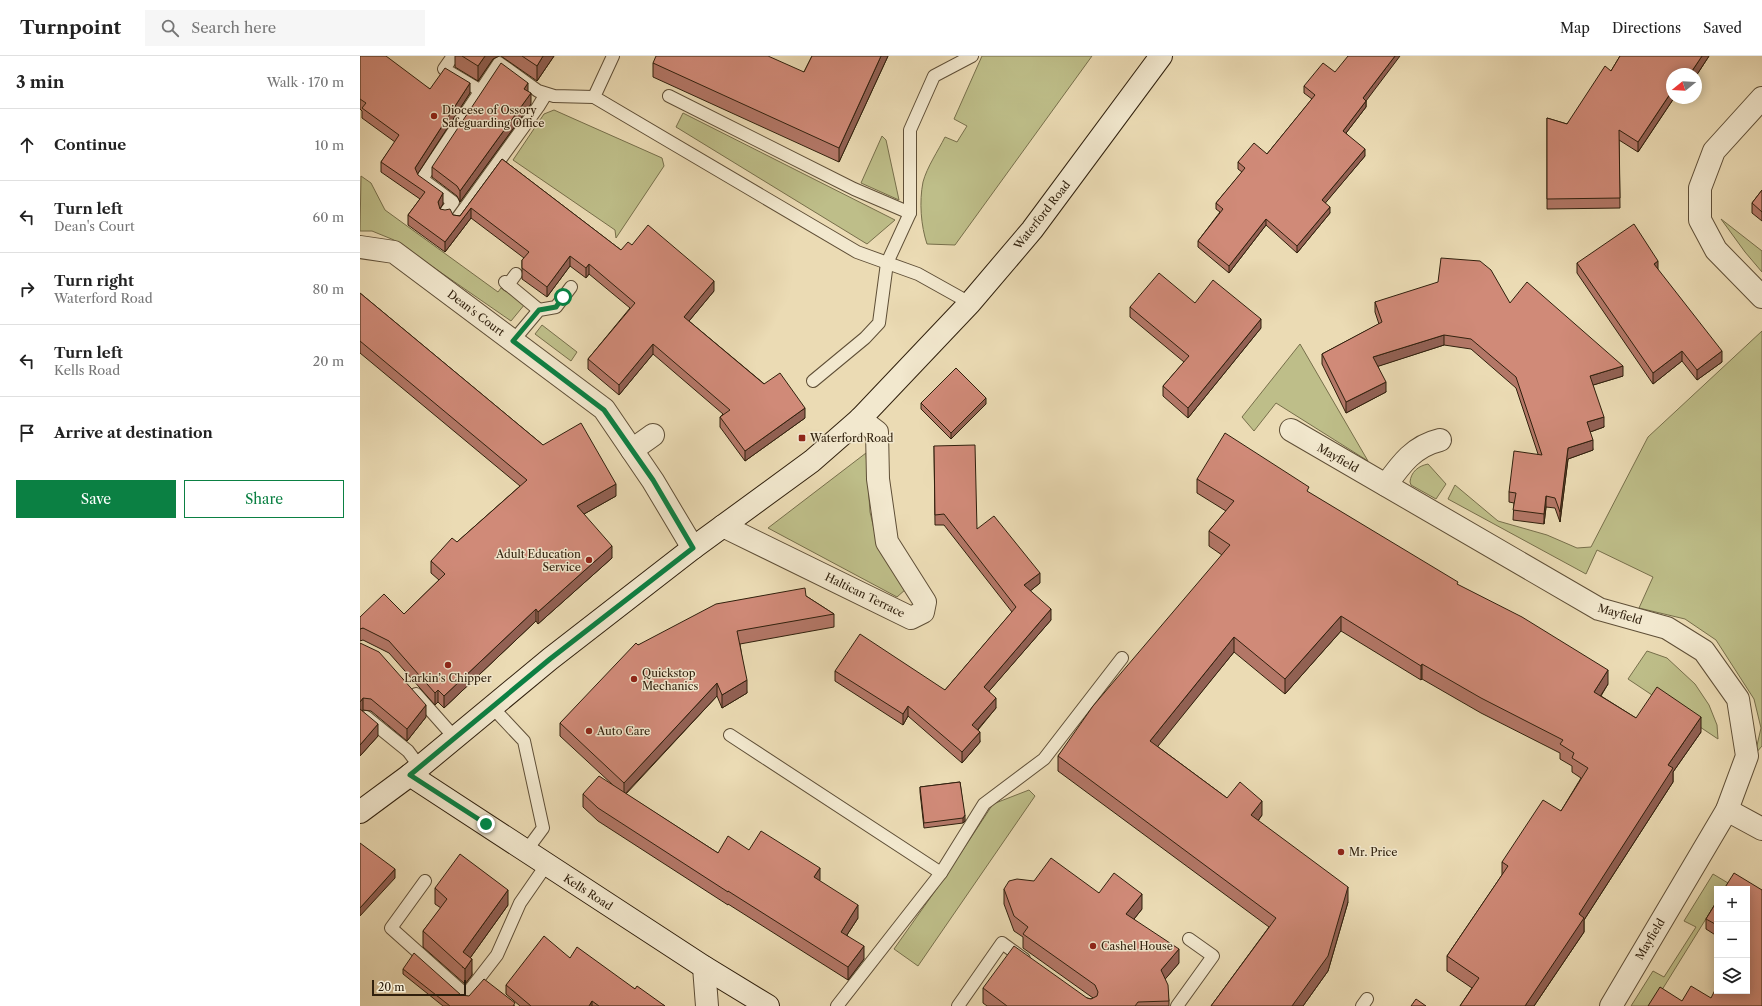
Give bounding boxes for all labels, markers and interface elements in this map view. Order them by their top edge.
search box [145,10,425,46]
text: Turnpoint [20,16,121,39]
icon: search [159,17,181,39]
text: Search here [191,18,276,37]
text: Map [1560,19,1590,37]
text: Directions [1612,19,1681,37]
text: Saved [1703,19,1742,37]
north arrow [1666,68,1702,104]
text: 3 min [16,72,65,92]
text: Walk · 170 m [267,74,344,90]
place label: Diocese of Ossory Safeguarding Office [442,103,545,130]
marker: Diocese of Ossory Safeguarding Office [429,111,439,121]
icon: ahead [16,134,38,156]
text: Continue [54,135,126,154]
text: 10 m [315,137,344,153]
street label: Waterford Road [1010,178,1073,253]
text: Turn left [54,199,123,218]
icon: left [16,206,38,228]
text: 60 m [313,209,344,225]
text: Dean's Court [54,218,135,234]
text: Turn right [54,271,134,290]
icon: right [16,278,38,300]
text: 80 m [312,281,344,297]
street label: Dean's Court [445,287,508,339]
route start [554,288,572,306]
text: Waterford Road [54,290,153,306]
text: Turn left [54,343,123,362]
icon: left [16,350,38,372]
text: 20 m [313,353,344,369]
text: Kells Road [54,362,120,378]
icon: arrive [16,422,38,444]
text: Arrive at destination [54,423,213,442]
place label: Waterford Road [809,431,894,445]
marker: Waterford Road [797,433,807,443]
street label: Mayfield [1315,441,1362,476]
button: Save [16,480,176,518]
button: Share [184,480,344,518]
place label: Adult Education Service [495,547,581,574]
marker: Adult Education Service [584,555,594,565]
street label: Haltican Terrace [823,570,907,620]
street label: Mayfield [1596,601,1644,627]
marker: Larkin’s Chipper [443,660,453,670]
place label: Quickstop Mechanics [642,666,698,693]
place label: Larkin’s Chipper [404,671,492,685]
marker: Quickstop Mechanics [629,674,639,684]
place label: Auto Care [596,724,650,738]
marker: Auto Care [584,726,594,736]
route end [477,815,495,833]
place label: Mr. Price [1349,845,1398,859]
marker: Mr. Price [1336,847,1346,857]
street label: Kells Road [561,871,615,913]
map controls [1714,886,1750,994]
button: + [1714,886,1750,922]
street label: Mayfield [1632,916,1668,962]
button: − [1714,922,1750,958]
place label: Cashel House [1101,939,1173,953]
marker: Cashel House [1088,941,1098,951]
button: layers [1714,958,1750,994]
scale bar [372,978,466,997]
text: 20 m [378,980,404,994]

